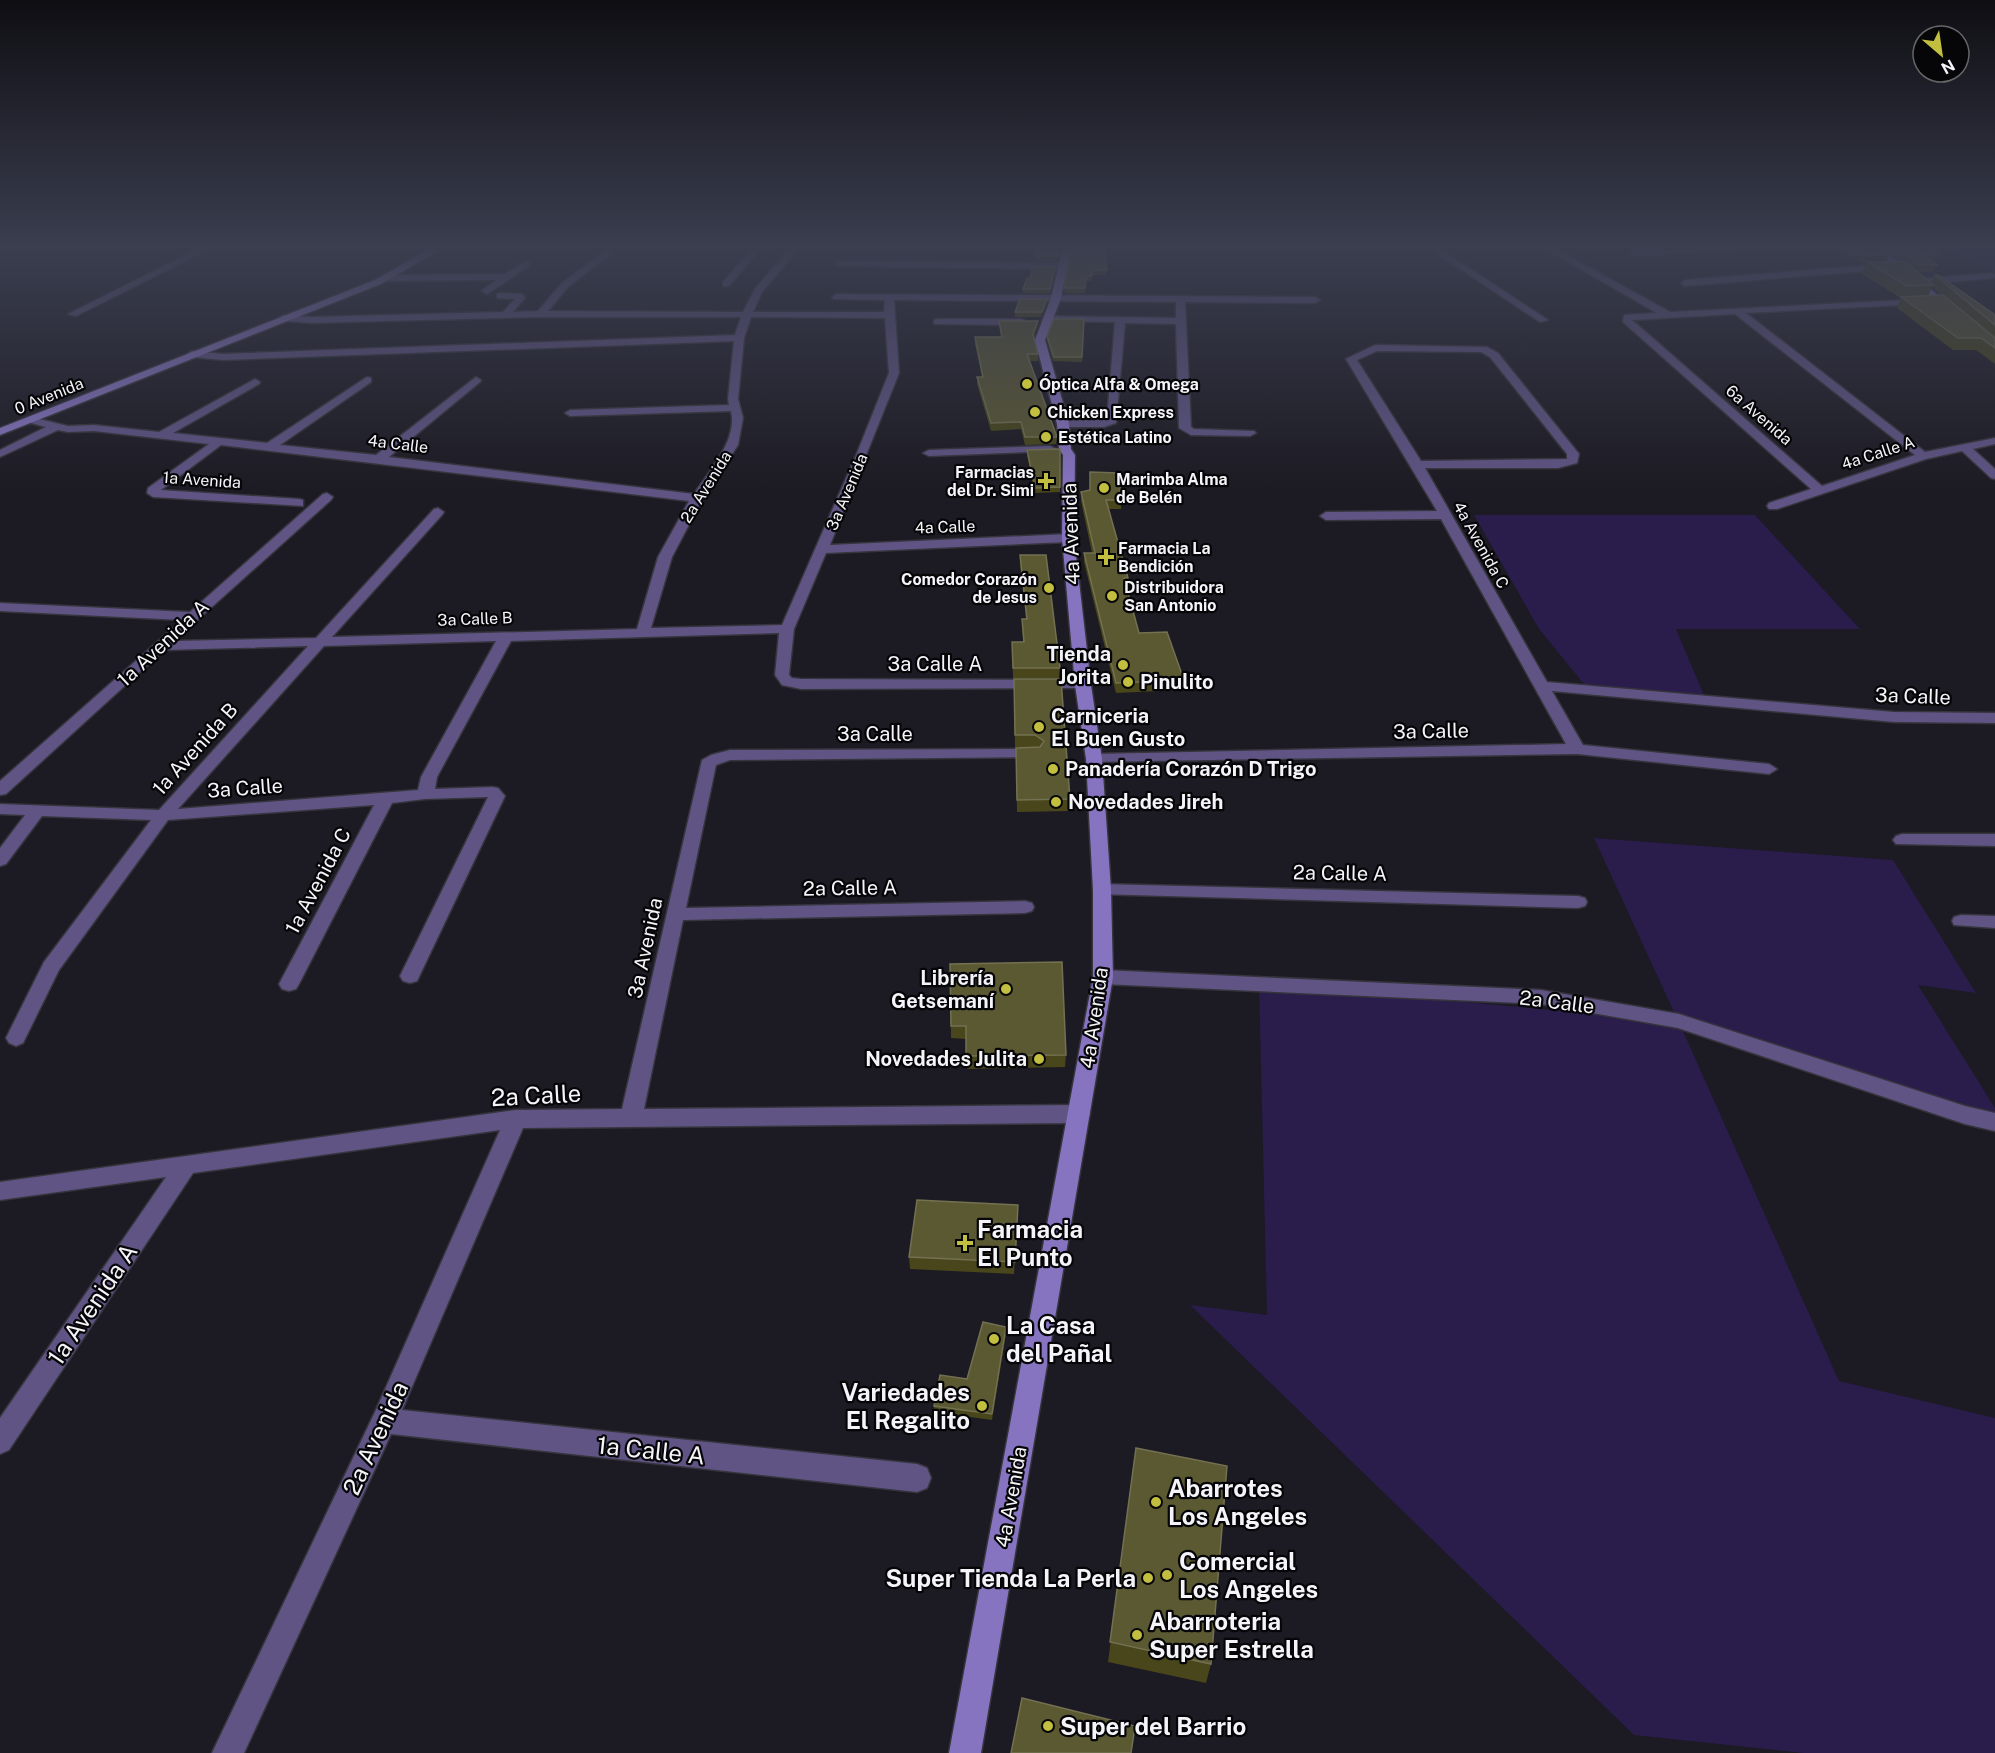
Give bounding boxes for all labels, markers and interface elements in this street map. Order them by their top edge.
north arrow [1911,24,1971,84]
text: N [1938,55,1958,78]
street label: 0 Avenida [12,374,86,418]
place label: Óptica Alfa & Omega [1039,374,1199,394]
marker: Óptica Alfa & Omega [1020,377,1034,391]
street label: 6a Avenida [1722,381,1796,449]
place label: Chicken Express [1047,403,1174,422]
marker: Chicken Express [1028,405,1042,419]
place label: Estética Latino [1058,428,1172,447]
marker: Estética Latino [1039,430,1053,444]
street label: 4a Calle [367,431,429,457]
street label: 4a Calle A [1839,432,1917,474]
street label: 2a Avenida [676,448,736,526]
street label: 3a Avenida [822,451,872,533]
place label: Farmacias del Dr. Simi [947,463,1034,500]
street label: 1a Avenida [162,468,242,492]
place label: Marimba Alma de Belén [1116,470,1227,507]
marker: Farmacias del Dr. Simi [1039,474,1053,488]
marker: Marimba Alma de Belén [1097,481,1111,495]
street label: 4a Avenida [1057,483,1085,585]
street label: 4a Avenida C [1449,498,1513,592]
street label: 4a Calle [914,516,976,538]
place label: Farmacia La Bendición [1118,539,1210,576]
marker: Farmacia La Bendición [1099,550,1113,564]
place label: Comedor Corazón de Jesus [901,570,1037,607]
place label: Distribuidora San Antonio [1124,578,1224,615]
marker: Comedor Corazón de Jesus [1042,581,1056,595]
marker: Distribuidora San Antonio [1105,589,1119,603]
street label: 1a Avenida A [112,594,214,692]
street label: 3a Calle B [437,608,513,630]
place label: Tienda Jorita [1046,642,1111,689]
street label: 3a Calle A [888,652,982,676]
marker: Tienda Jorita [1116,658,1130,672]
place label: Pinulito [1140,670,1214,694]
marker: Pinulito [1121,675,1135,689]
street label: 3a Calle [1875,683,1951,709]
street label: 1a Avenida B [147,698,243,800]
place label: Carniceria El Buen Gusto [1051,704,1185,751]
street label: 3a Calle [1393,718,1469,744]
marker: Carniceria El Buen Gusto [1032,720,1046,734]
street label: 3a Calle [837,722,913,746]
place label: Panadería Corazón D Trigo [1065,757,1316,781]
marker: Panadería Corazón D Trigo [1046,762,1060,776]
street label: 3a Calle [206,773,284,803]
place label: Novedades Jireh [1068,790,1223,814]
marker: Novedades Jireh [1049,795,1063,809]
street label: 1a Avenida C [280,824,356,938]
street label: 2a Calle A [1293,860,1387,886]
street label: 2a Calle A [803,875,897,901]
street label: 3a Avenida [623,896,667,1000]
place label: Librería Getsemaní [891,966,995,1013]
street label: 4a Avenida [1075,966,1113,1070]
marker: Librería Getsemaní [999,982,1013,996]
street label: 2a Calle [1518,986,1596,1018]
place label: Novedades Julita [865,1047,1027,1071]
marker: Novedades Julita [1032,1052,1046,1066]
street label: 2a Calle [490,1079,582,1111]
place label: Farmacia El Punto [977,1215,1083,1271]
marker: Farmacia El Punto [958,1236,972,1250]
street label: 1a Avenida A [41,1238,143,1370]
place label: La Casa del Pañal [1006,1311,1112,1367]
marker: La Casa del Pañal [987,1332,1001,1346]
street label: 2a Avenida [337,1377,413,1499]
place label: Variedades El Regalito [841,1378,970,1434]
marker: Variedades El Regalito [975,1399,989,1413]
street label: 1a Calle A [596,1430,706,1470]
street label: 4a Avenida [990,1445,1032,1549]
place label: Abarrotes Los Angeles [1168,1474,1307,1530]
marker: Abarrotes Los Angeles [1149,1495,1163,1509]
place label: Comercial Los Angeles [1179,1547,1318,1603]
place label: Super Tienda La Perla [885,1564,1136,1592]
marker: Comercial Los Angeles [1160,1568,1174,1582]
marker: Super Tienda La Perla [1141,1571,1155,1585]
place label: Abarroteria Super Estrella [1149,1607,1314,1663]
marker: Abarroteria Super Estrella [1130,1628,1144,1642]
place label: Super del Barrio [1060,1712,1246,1740]
marker: Super del Barrio [1041,1719,1055,1733]

